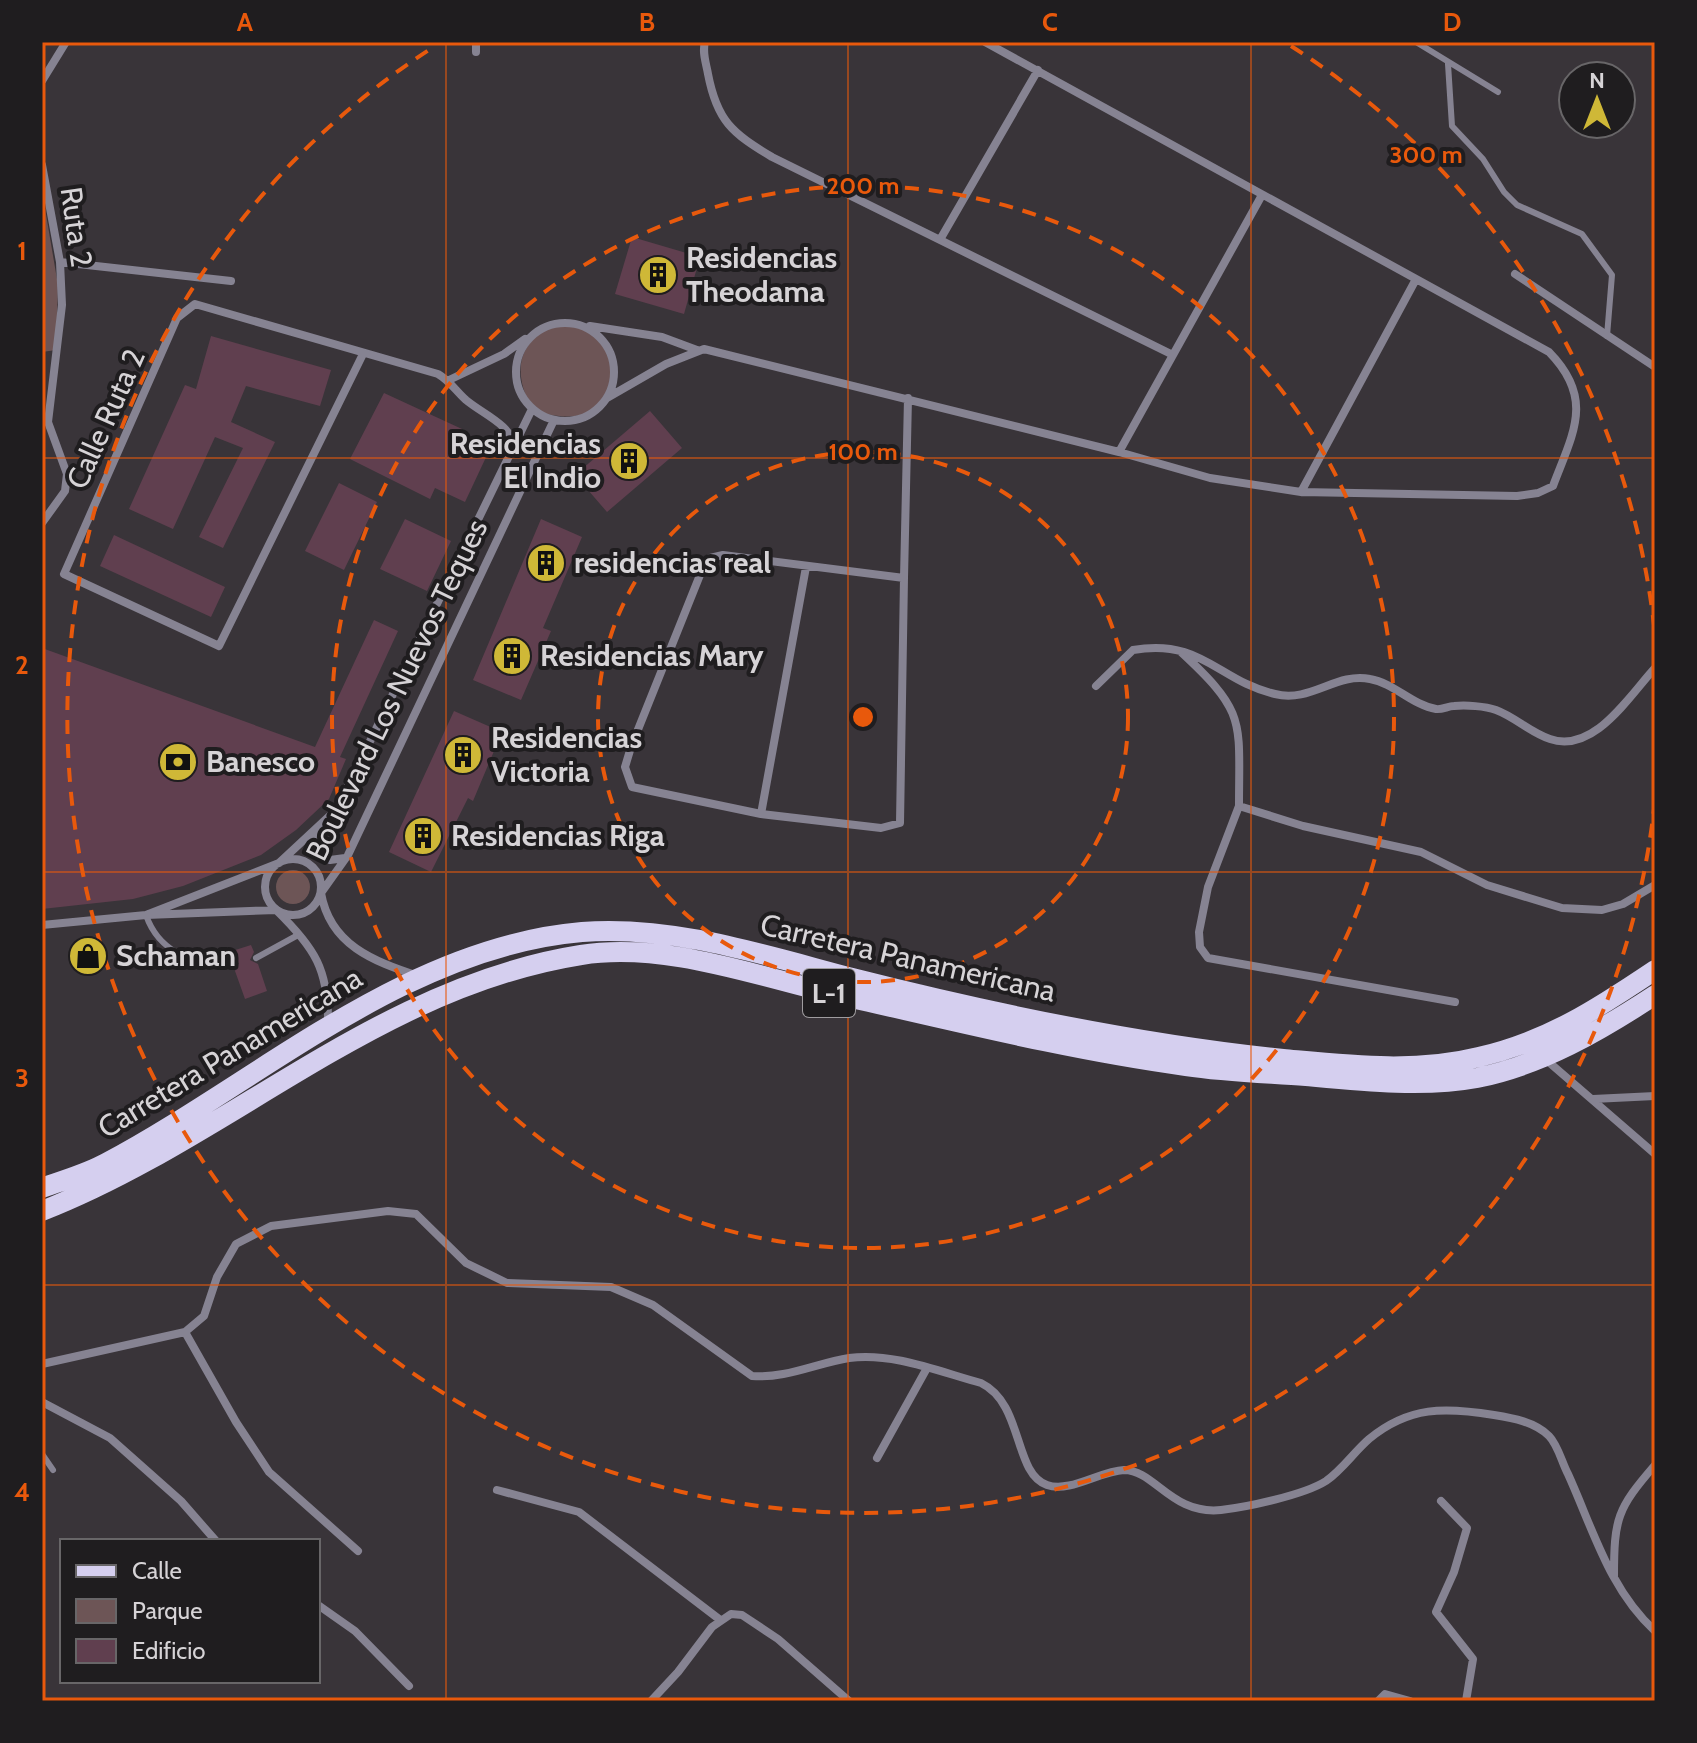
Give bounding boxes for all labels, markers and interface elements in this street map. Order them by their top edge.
text: A [237,6,254,38]
text: B [639,6,655,38]
text: C [1042,6,1058,38]
text: D [1443,6,1461,38]
north arrow [1557,60,1637,140]
text: N [1589,67,1605,94]
text: 300 m [1389,140,1463,169]
text: 200 m [827,171,899,200]
street label: Ruta 2 [53,185,100,269]
text: 1 [17,235,27,267]
place label: Residencias Theodama [686,239,837,310]
building icon: Residencias Theodama [637,254,679,296]
street label: Calle Ruta 2 [58,343,153,495]
place label: Residencias El Indio [450,425,601,496]
text: 100 m [828,437,898,466]
building icon: Residencias El Indio [608,440,650,482]
street label: Boulevard Los Nuevos Teques [298,513,495,867]
building icon: residencias real [525,542,567,584]
place label: residencias real [574,544,771,581]
building icon: Residencias Mary [491,635,533,677]
place label: Residencias Mary [540,637,765,674]
text: 2 [15,649,29,681]
centre of rings [849,703,877,731]
place label: Residencias Victoria [491,719,642,790]
building icon: Residencias Victoria [442,734,484,776]
bank icon: Banesco [157,741,199,783]
place label: Banesco [206,743,315,780]
building icon: Residencias Riga [402,815,444,857]
place label: Residencias Riga [451,817,665,854]
street label: Carretera Panamericana [757,906,1060,1010]
shop icon: Schaman [67,935,109,977]
place label: Schaman [116,937,236,974]
street label: Carretera Panamericana [91,959,369,1146]
road number: L-1 [803,969,855,1017]
text: 3 [15,1062,29,1094]
text: 4 [14,1476,30,1508]
legend [60,1539,320,1683]
text: Calle [132,1556,182,1585]
text: Parque [132,1596,202,1625]
text: Edificio [132,1636,206,1665]

